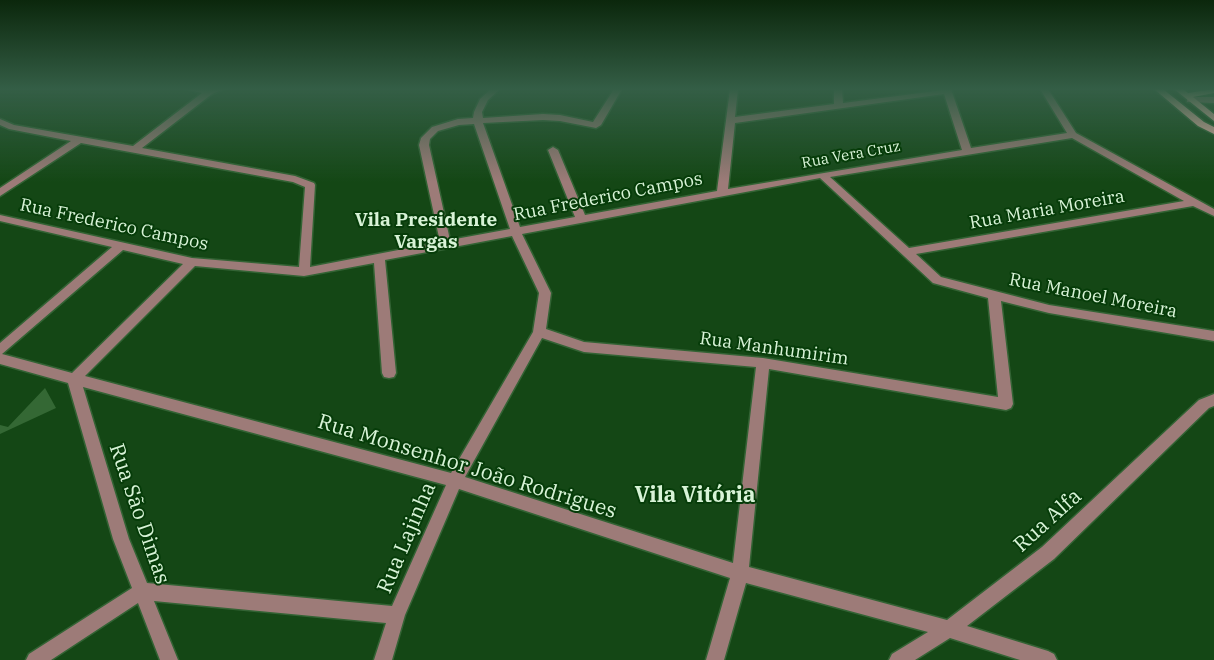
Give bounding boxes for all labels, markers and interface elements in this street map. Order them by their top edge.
street label: Rua Vera Cruz [800,137,902,173]
street label: Rua Frederico Campos [512,168,704,226]
street label: Rua Maria Moreira [968,186,1126,234]
street label: Rua Frederico Campos [18,194,210,256]
district label: Vila Presidente Vargas [355,210,497,254]
street label: Rua Manoel Moreira [1007,269,1179,323]
street label: Rua Manhumirim [698,328,850,370]
street label: Rua Monsenhor João Rodrigues [315,409,619,525]
street label: Rua São Dimas [103,440,175,588]
street label: Rua Lajinha [372,479,442,597]
district label: Vila Vitória [634,483,756,509]
street label: Rua Alfa [1009,484,1087,558]

